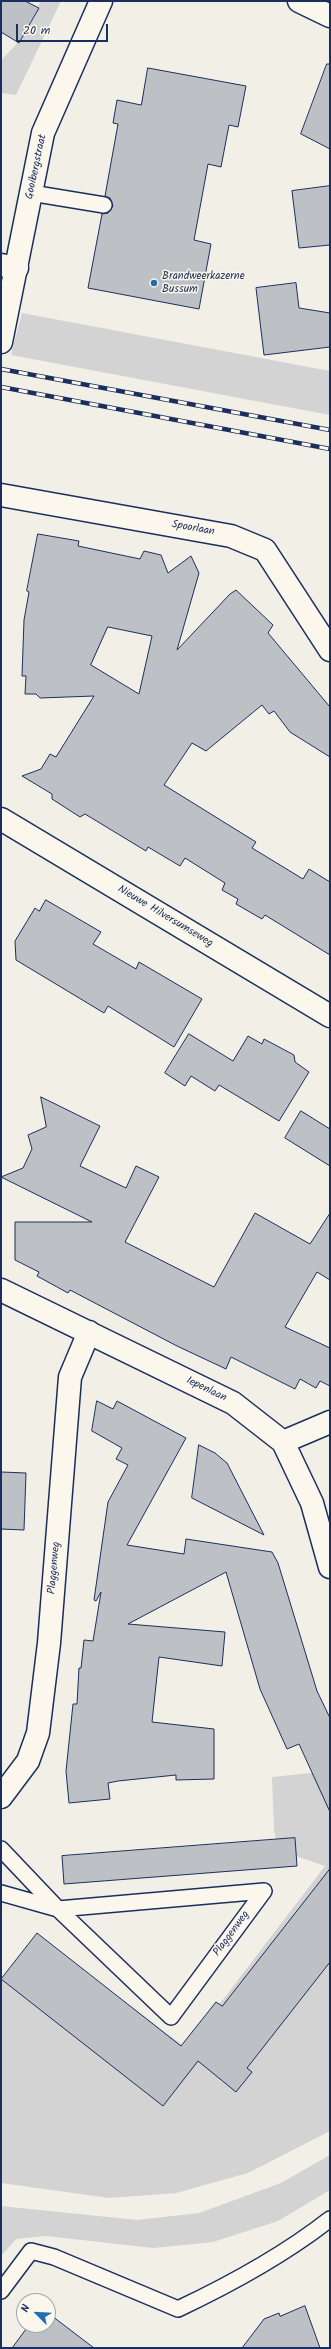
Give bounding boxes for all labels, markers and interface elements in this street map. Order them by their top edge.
scale bar [18,16,110,42]
text: 20 m [23,21,50,40]
street label: Gooibergstraat [24,133,50,201]
place label: Brandweerkazerne Bussum [162,270,245,296]
marker: Brandweerkazerne Bussum [149,278,159,288]
street label: Spoorlaan [170,519,216,539]
street label: Nieuwe Hilversumseweg [115,883,215,951]
street label: Iepenlaan [184,1375,228,1405]
street label: Plaggenweg [46,1541,64,1595]
street label: Plaggenweg [211,1909,253,1959]
north arrow [16,2293,56,2333]
text: N [16,2302,36,2315]

